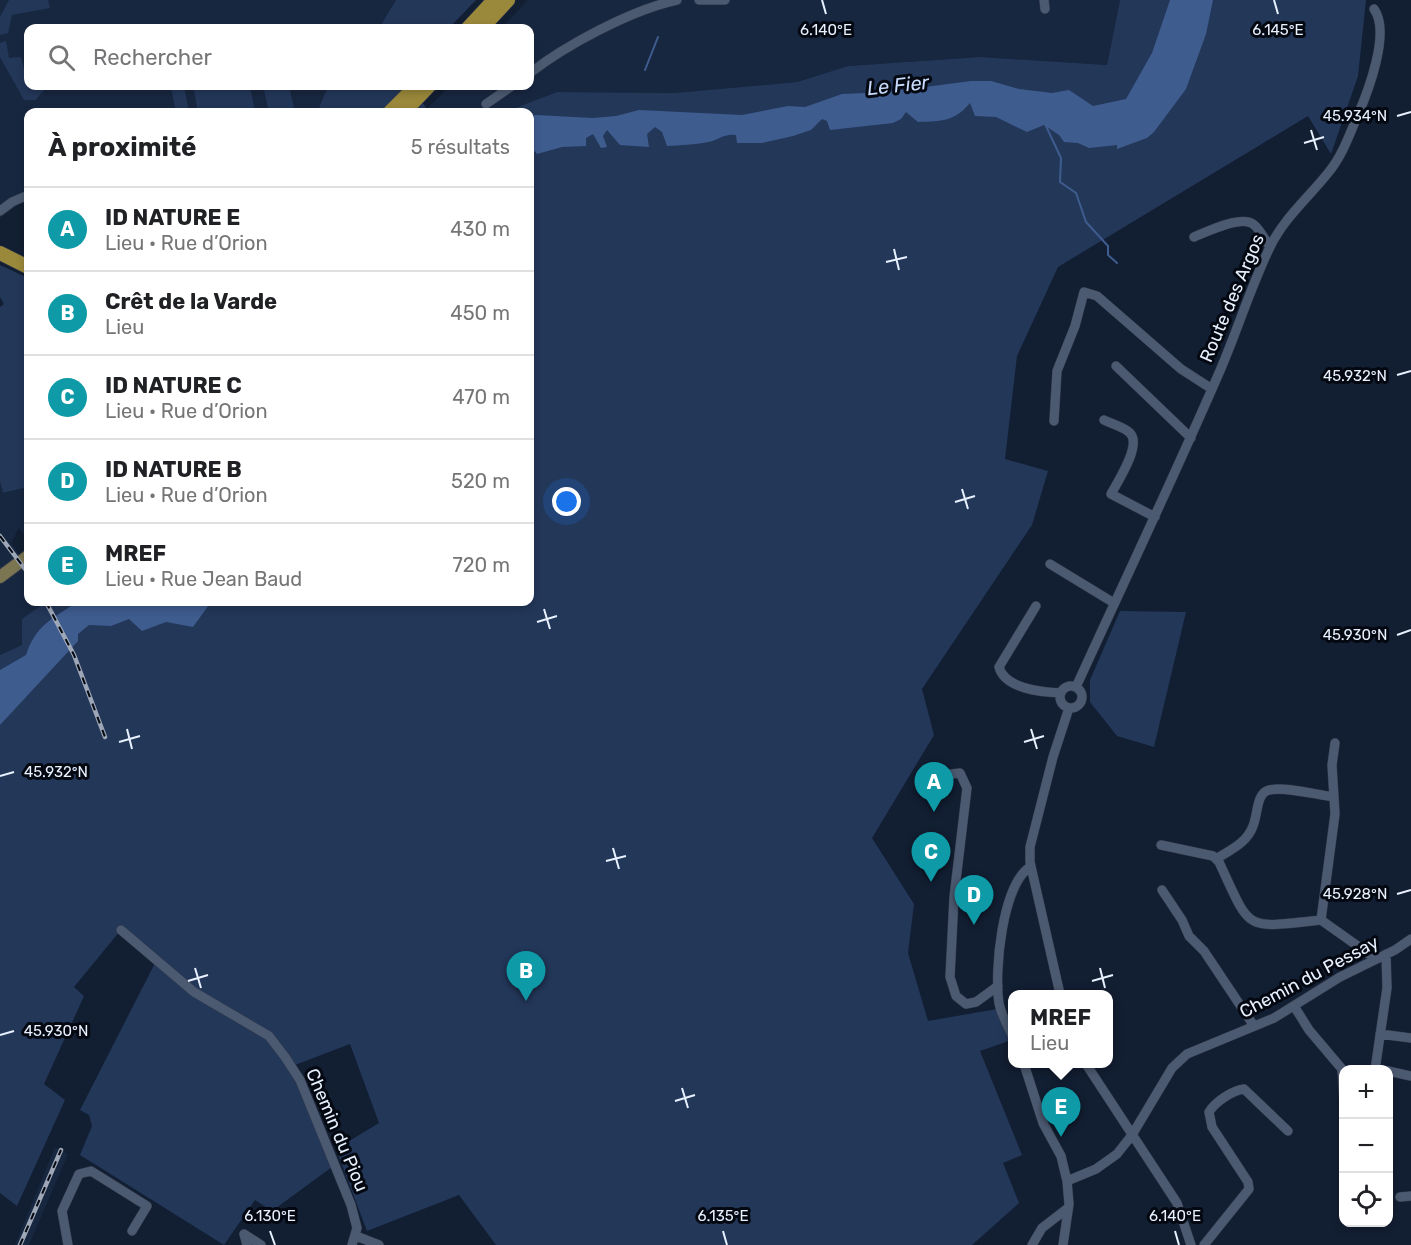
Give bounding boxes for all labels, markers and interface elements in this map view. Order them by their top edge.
text: 6.140°E [800,21,852,39]
text: 6.145°E [1252,21,1304,39]
search box [24,24,534,90]
icon: search [45,41,78,74]
text: Rechercher [93,44,212,71]
water label: Le Fier [866,70,932,100]
text: 45.934°N [1323,107,1387,125]
text: À proximité [48,132,197,163]
text: 5 résultats [411,135,510,159]
text: ID NATURE E [105,204,240,231]
text: A [60,217,75,241]
text: 430 m [450,217,510,241]
text: Lieu · Rue d’Orion [105,231,268,255]
street label: Route des Argos [1195,231,1269,365]
text: Crêt de la Varde [105,288,277,315]
text: B [60,301,75,325]
text: 450 m [450,301,510,325]
text: Lieu [105,315,144,339]
text: 45.932°N [1323,367,1387,385]
text: ID NATURE C [105,372,242,399]
text: C [60,385,75,409]
text: 470 m [452,385,510,409]
text: Lieu · Rue d’Orion [105,399,268,423]
text: ID NATURE B [105,456,242,483]
text: D [60,469,75,493]
text: 520 m [451,469,510,493]
text: Lieu · Rue d’Orion [105,483,268,507]
your location [552,487,581,516]
text: MREF [105,540,166,567]
text: E [61,553,74,577]
text: 720 m [453,553,510,577]
text: Lieu · Rue Jean Baud [105,567,302,591]
text: 45.930°N [1323,626,1387,644]
pin: A [914,762,954,812]
text: 45.932°N [24,763,88,781]
pin: C [912,832,950,882]
pin: D [954,876,994,925]
text: 45.928°N [1323,885,1387,903]
street label: Chemin du Pessay [1236,931,1382,1023]
pin: B [506,952,546,1001]
popup [1008,990,1113,1068]
text: MREF [1030,1004,1091,1031]
text: 45.930°N [24,1022,88,1040]
text: Lieu [1030,1031,1069,1055]
street label: Chemin du Piou [301,1065,373,1195]
map controls [1339,1065,1393,1227]
button: + [1339,1065,1393,1119]
pin: E [1042,1088,1080,1137]
button: − [1339,1119,1393,1173]
button: locate [1339,1173,1393,1227]
text: 6.130°E [244,1207,296,1225]
text: 6.135°E [697,1207,749,1225]
text: 6.140°E [1149,1207,1201,1225]

